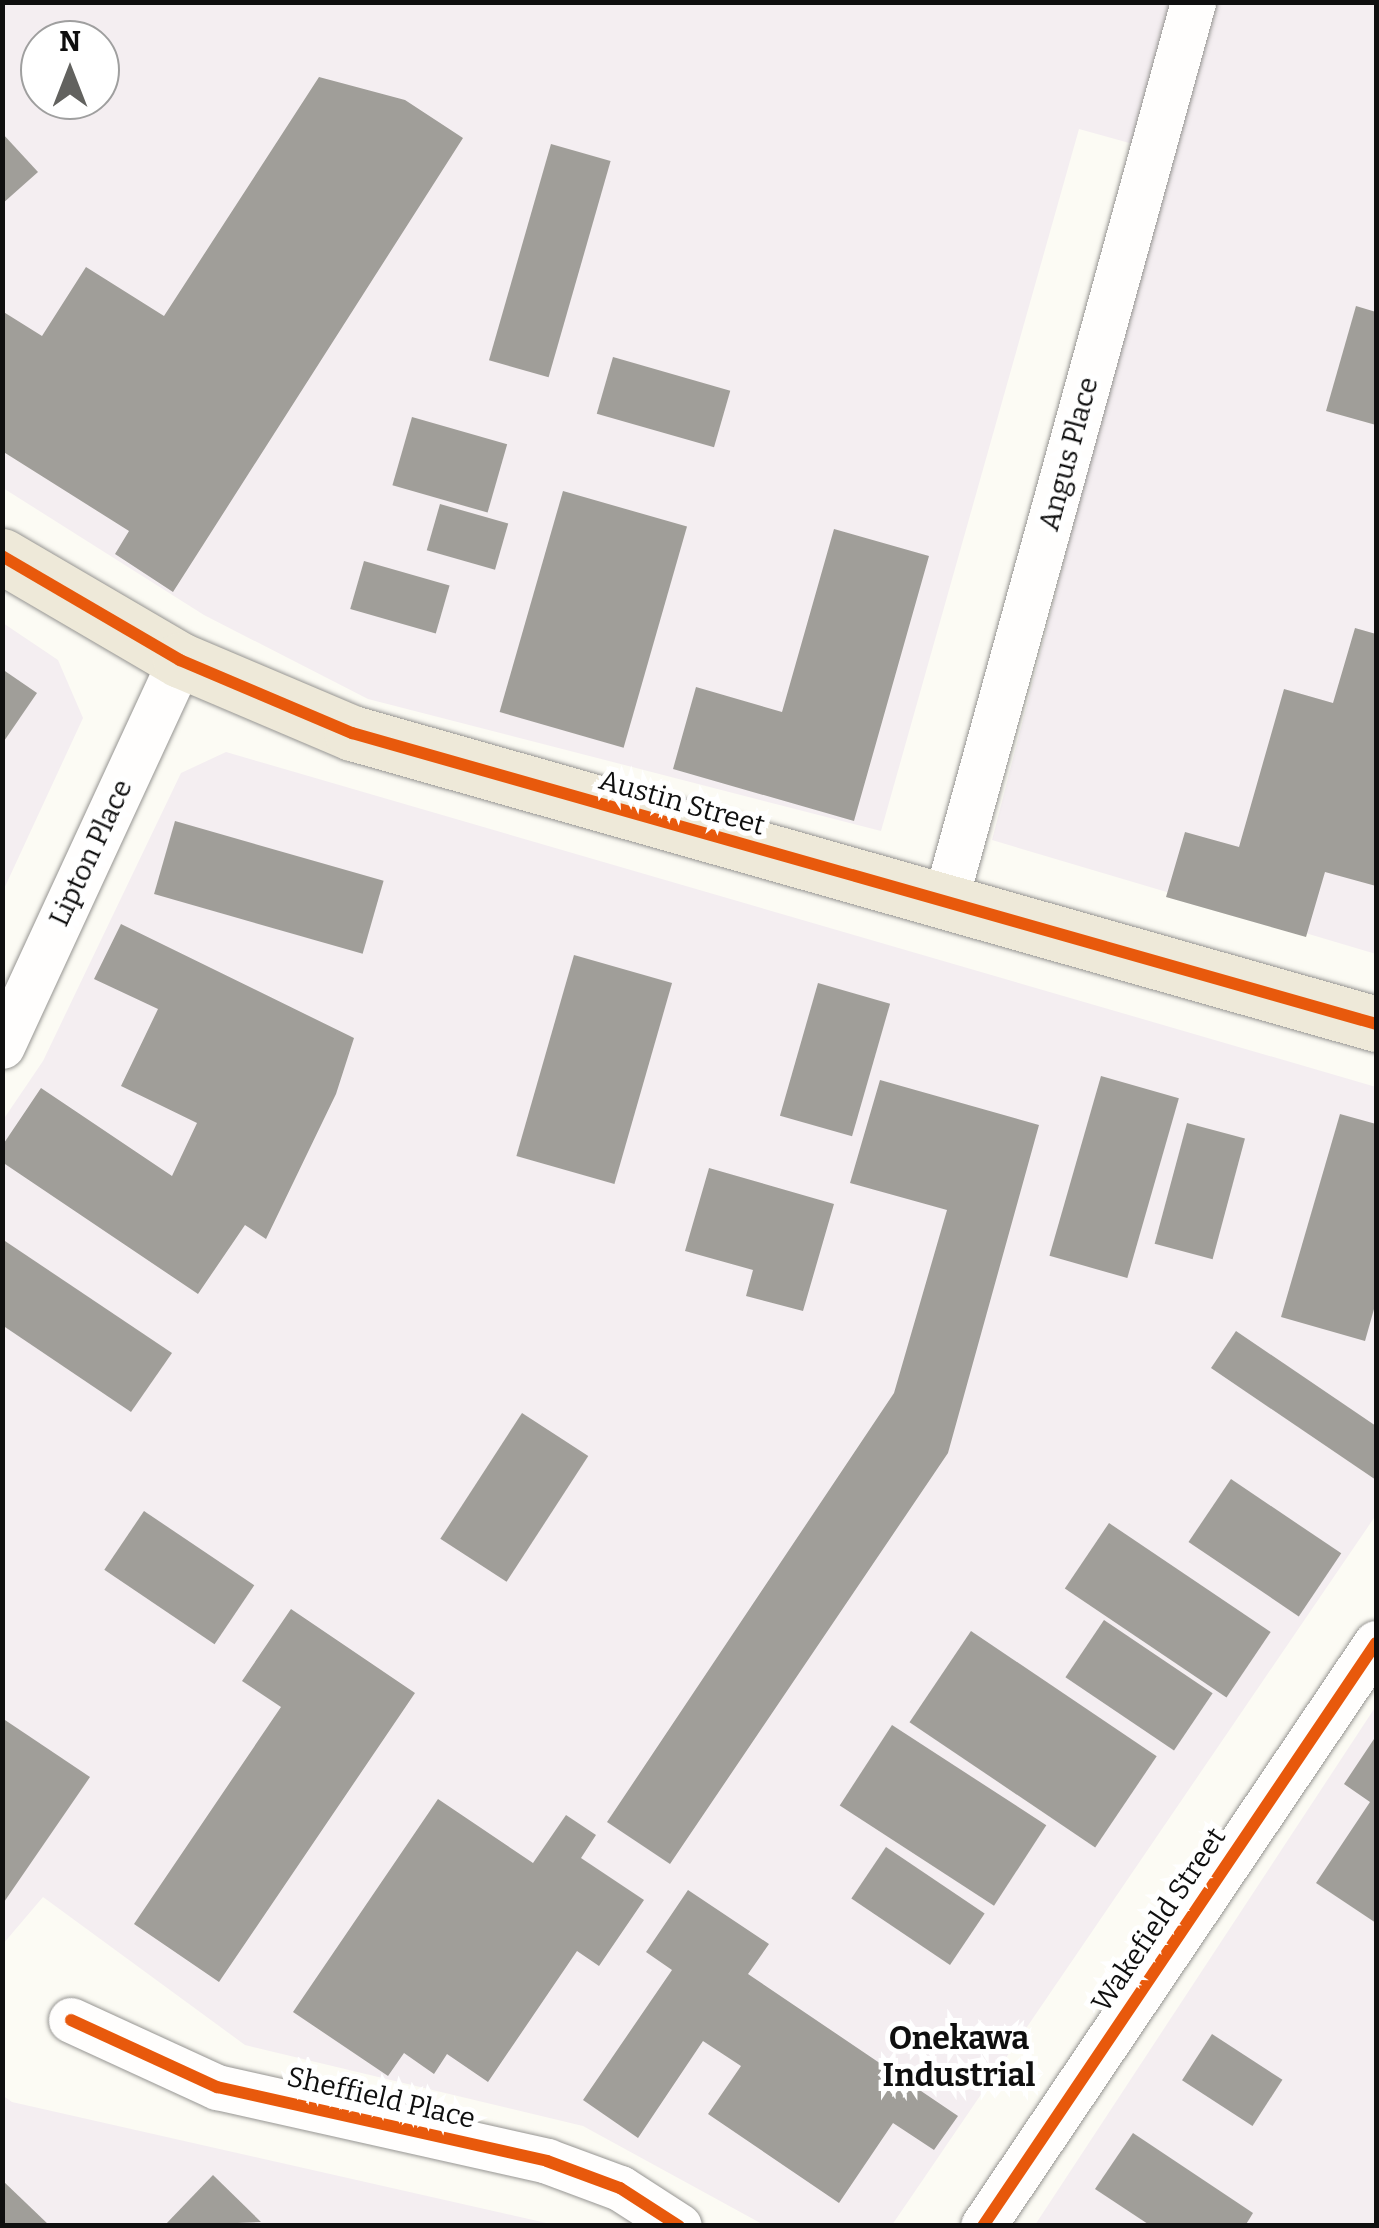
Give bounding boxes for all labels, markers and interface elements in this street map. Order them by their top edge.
north arrow [20,20,120,120]
text: N [59,25,81,58]
street label: Angus Place [1032,374,1106,534]
street label: Austin Street [595,763,769,843]
street label: Lipton Place [42,774,140,932]
street label: Wakefield Street [1085,1822,1233,2018]
district label: Onekawa Industrial [883,2020,1035,2095]
street label: Sheffield Place [284,2060,478,2136]

